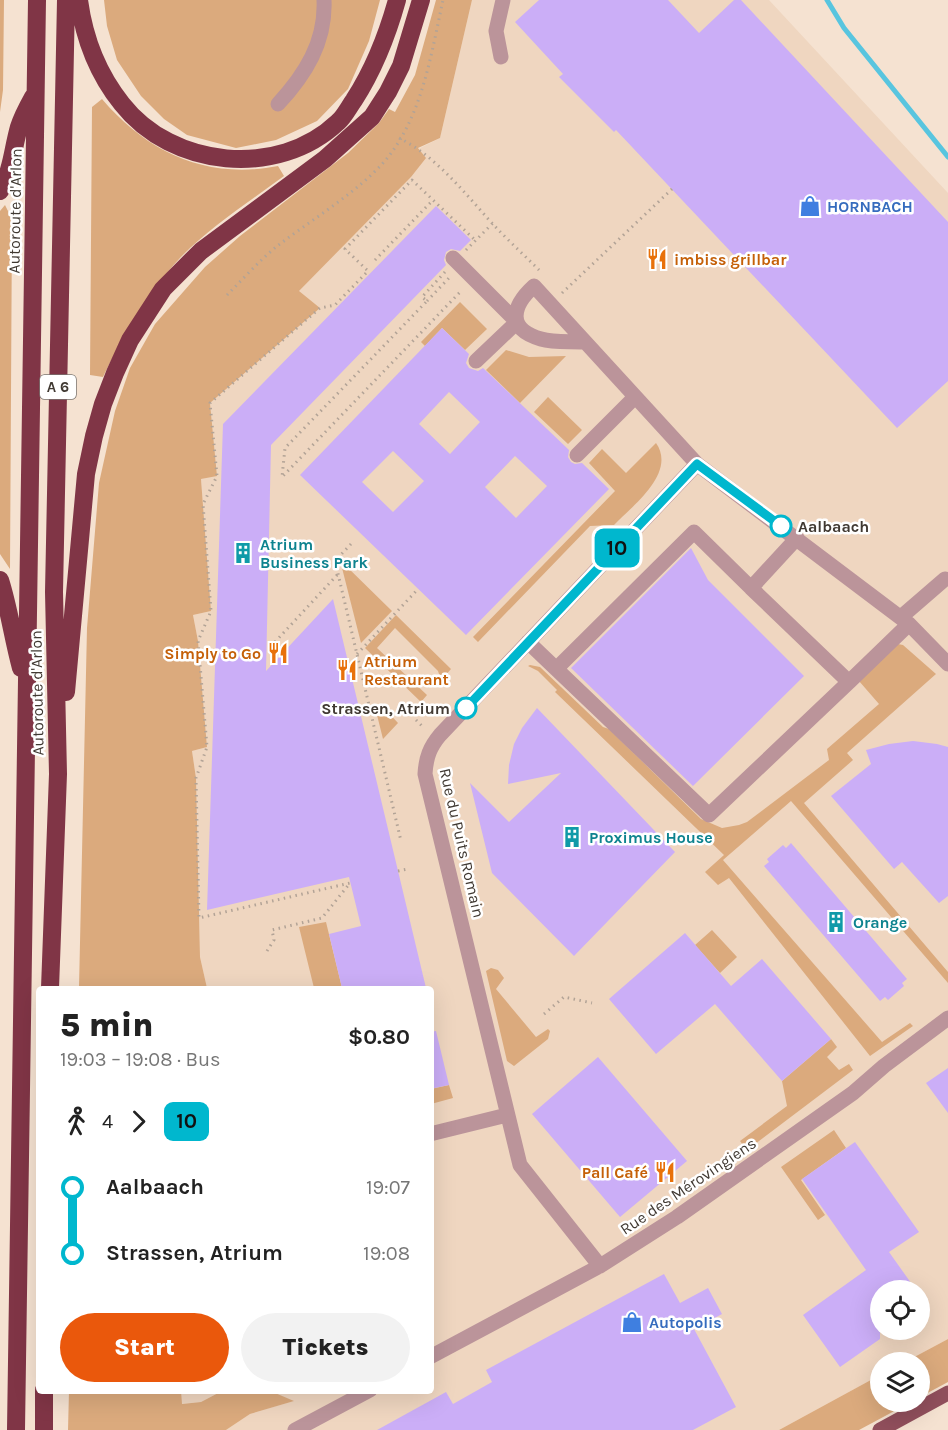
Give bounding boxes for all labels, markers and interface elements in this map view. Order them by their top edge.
street label: Autoroute d'Arlon [4,148,26,274]
shop icon: HORNBACH [798,194,822,218]
place label: HORNBACH [827,197,913,216]
restaurant icon: imbiss grillbar [645,247,669,271]
place label: imbiss grillbar [674,250,787,269]
road number: A 6 [40,375,76,399]
marker: Aalbaach [770,515,792,537]
place label: Aalbaach [798,517,869,536]
line badge: 10 [590,528,644,568]
place label: Atrium Business Park [260,535,368,572]
text: 10 [607,536,627,560]
building icon: Atrium Business Park [231,541,255,565]
street label: Autoroute d'Arlon [26,630,48,756]
restaurant icon: Simply to Go [266,641,290,665]
place label: Simply to Go [164,644,261,663]
place label: Atrium Restaurant [364,652,449,689]
restaurant icon: Atrium Restaurant [335,658,359,682]
marker: Strassen, Atrium [455,697,477,719]
place label: Strassen, Atrium [321,699,450,718]
street label: Rue du Puits Romain [436,766,488,920]
building icon: Proximus House [560,825,584,849]
place label: Proximus House [589,828,713,847]
building icon: Orange [824,910,848,934]
place label: Orange [853,913,907,932]
text: 5 min [60,1006,154,1044]
text: $0.80 [348,1024,410,1050]
text: 19:03 – 19:08 · Bus [60,1048,221,1071]
icon: walk [60,1105,93,1138]
icon: forward [122,1105,155,1138]
text: 10 [176,1109,197,1133]
text: 4 [102,1110,113,1133]
street label: Rue des Mérovingiens [616,1133,760,1239]
restaurant icon: Pall Café [653,1160,677,1184]
place label: Pall Café [582,1163,648,1182]
text: Aalbaach [106,1174,204,1200]
text: 19:07 [366,1176,410,1199]
text: Strassen, Atrium [106,1240,283,1266]
text: 19:08 [363,1242,410,1265]
map controls [870,1280,930,1412]
button: locate [870,1280,930,1340]
shop icon: Autopolis [620,1310,644,1334]
button: Start [60,1313,229,1382]
button: Tickets [241,1313,410,1382]
place label: Autopolis [649,1313,722,1332]
button: layers [870,1352,930,1412]

